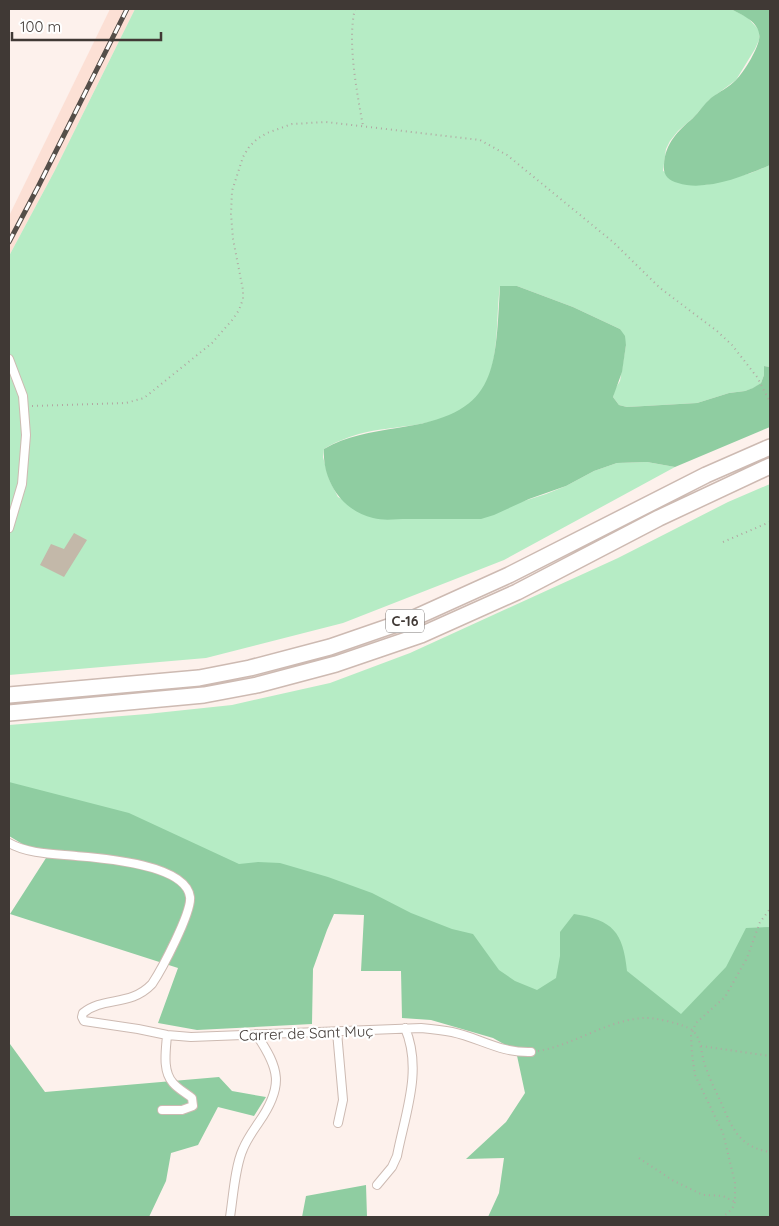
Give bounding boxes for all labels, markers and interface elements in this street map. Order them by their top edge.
scale bar [12,10,161,42]
text: 100 m [20,17,61,36]
road number: C-16 [386,610,424,632]
street label: Carrer de Sant Muç [239,1021,374,1045]

